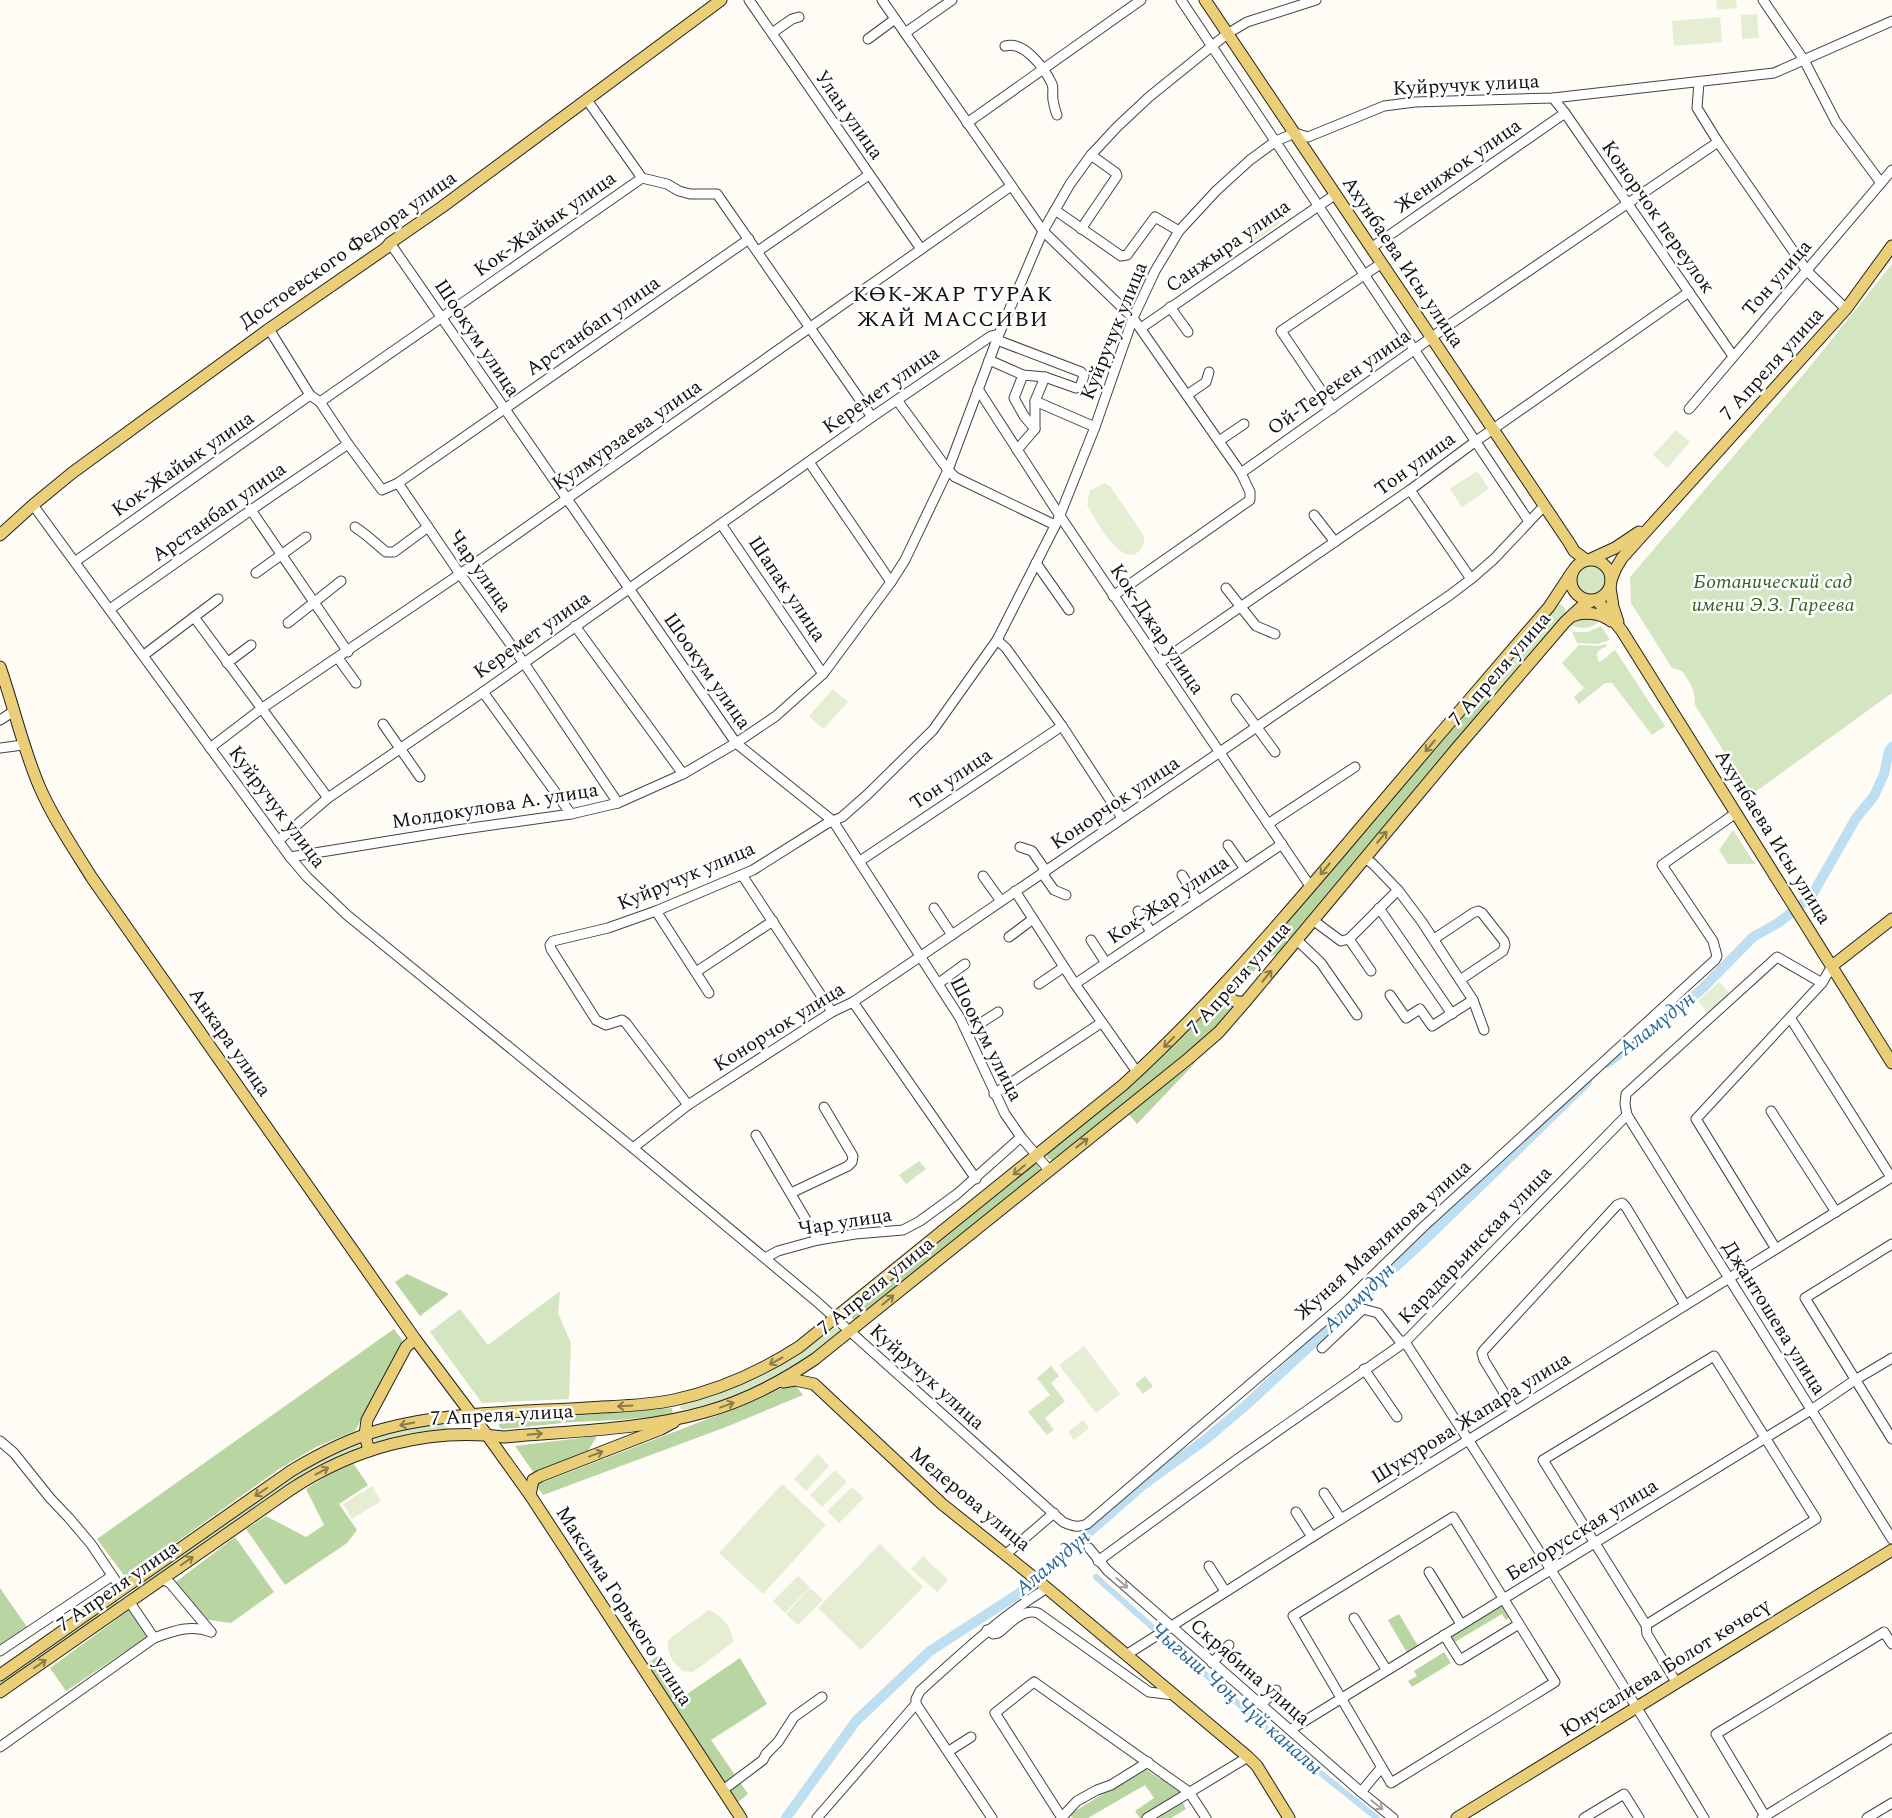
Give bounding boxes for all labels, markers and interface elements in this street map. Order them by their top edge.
street label: Улан улица [807,64,891,166]
street label: Куйручук улица [1392,66,1540,104]
street label: Женижок улица [1388,111,1528,221]
street label: Конорчок переулок [1594,134,1722,300]
street label: Достоевского Федора улица [233,163,463,337]
street label: Кок-Жайык улица [467,163,623,285]
street label: Ахунбаева Исы улица [1334,170,1472,354]
street label: Санжыра улица [1159,192,1297,300]
street label: Тон улица [1735,233,1819,323]
street label: Куйручук улица [1073,257,1155,405]
street label: Арстанбап улица [519,268,667,384]
street label: Шоокум улица [426,273,528,403]
district label: КӨК-ЖАР ТУРАК ЖАЙ МАССИВИ [853,278,1053,336]
street label: 7 Апреля улица [1713,301,1831,427]
street label: Ой-Терекен улица [1261,321,1417,443]
street label: Керемет улица [816,338,946,442]
street label: Кулмурзаева улица [546,372,708,498]
street label: Кок-Жайык улица [105,403,261,525]
street label: Тон улица [1368,424,1462,504]
street label: Арстанбап улица [145,454,293,570]
street label: Чар улица [441,524,520,619]
street label: Шапак улица [740,530,834,648]
street label: Кок-Джар улица [1102,557,1212,701]
park label: Ботанический сад имени Э.З. Гареева [1691,567,1855,620]
street label: Керемет улица [467,583,597,687]
street label: 7 Апреля улица [1442,605,1558,733]
street label: Шоокум улица [656,606,759,736]
street label: Куйручук улица [221,739,333,875]
one-way arrow [1425,739,1436,752]
street label: Тон улица [904,740,998,818]
street label: Ахунбаева Исы улица [1707,744,1839,930]
street label: Конорчок улица [1044,748,1186,858]
street label: Молдокулова А. улица [390,775,601,837]
one-way arrow [1377,831,1388,844]
street label: Куйручук улица [613,833,760,919]
street label: Кок-Жар улица [1101,848,1235,952]
one-way arrow [1319,863,1331,876]
street label: 7 Апреля улица [1180,915,1298,1041]
one-way arrow [1262,970,1273,983]
street label: Шоокум улица [942,971,1030,1107]
street label: Конорчок улица [707,974,851,1080]
street label: Анкара улица [181,981,279,1103]
water label: Аламүдүн [1611,984,1702,1065]
one-way arrow [1163,1035,1175,1048]
one-way arrow [1076,1138,1089,1149]
street label: Жуная Мавлянова улица [1288,1152,1478,1328]
street label: Карадарьинская улица [1391,1159,1559,1331]
one-way arrow [1013,1164,1026,1175]
street label: Чар улица [796,1200,894,1244]
street label: 7 Апреля улица [811,1229,941,1343]
street label: Джантошева улица [1714,1235,1834,1401]
water label: Аламүдүн [1315,1255,1402,1341]
one-way arrow [881,1294,894,1305]
street label: Куйручук улица [862,1317,992,1437]
street label: Шукурова Жапара улица [1365,1344,1577,1492]
one-way arrow [769,1357,784,1367]
street label: 7 Апреля улица [430,1396,574,1434]
one-way arrow [719,1400,734,1409]
one-way arrow [618,1401,634,1410]
one-way arrow [399,1419,415,1429]
one-way arrow [527,1429,543,1439]
street label: Медерова улица [903,1439,1038,1559]
one-way arrow [588,1449,603,1458]
one-way arrow [315,1465,329,1475]
street label: Белорусская улица [1500,1471,1664,1589]
one-way arrow [254,1487,268,1497]
street label: Максима Горького улица [548,1500,700,1712]
water label: Аламүдүн [1008,1522,1098,1605]
street label: 7 Апреля улица [51,1533,185,1639]
one-way arrow [180,1556,194,1566]
one-way arrow [1115,1578,1128,1589]
street label: Юнусалиева Болот көчөсү [1554,1590,1777,1745]
street label: Скрябина улица [1183,1611,1317,1733]
water label: Чыгыш Чоң Чүй каналы [1142,1615,1330,1783]
one-way arrow [33,1659,47,1669]
one-way arrow [1370,1799,1383,1810]

